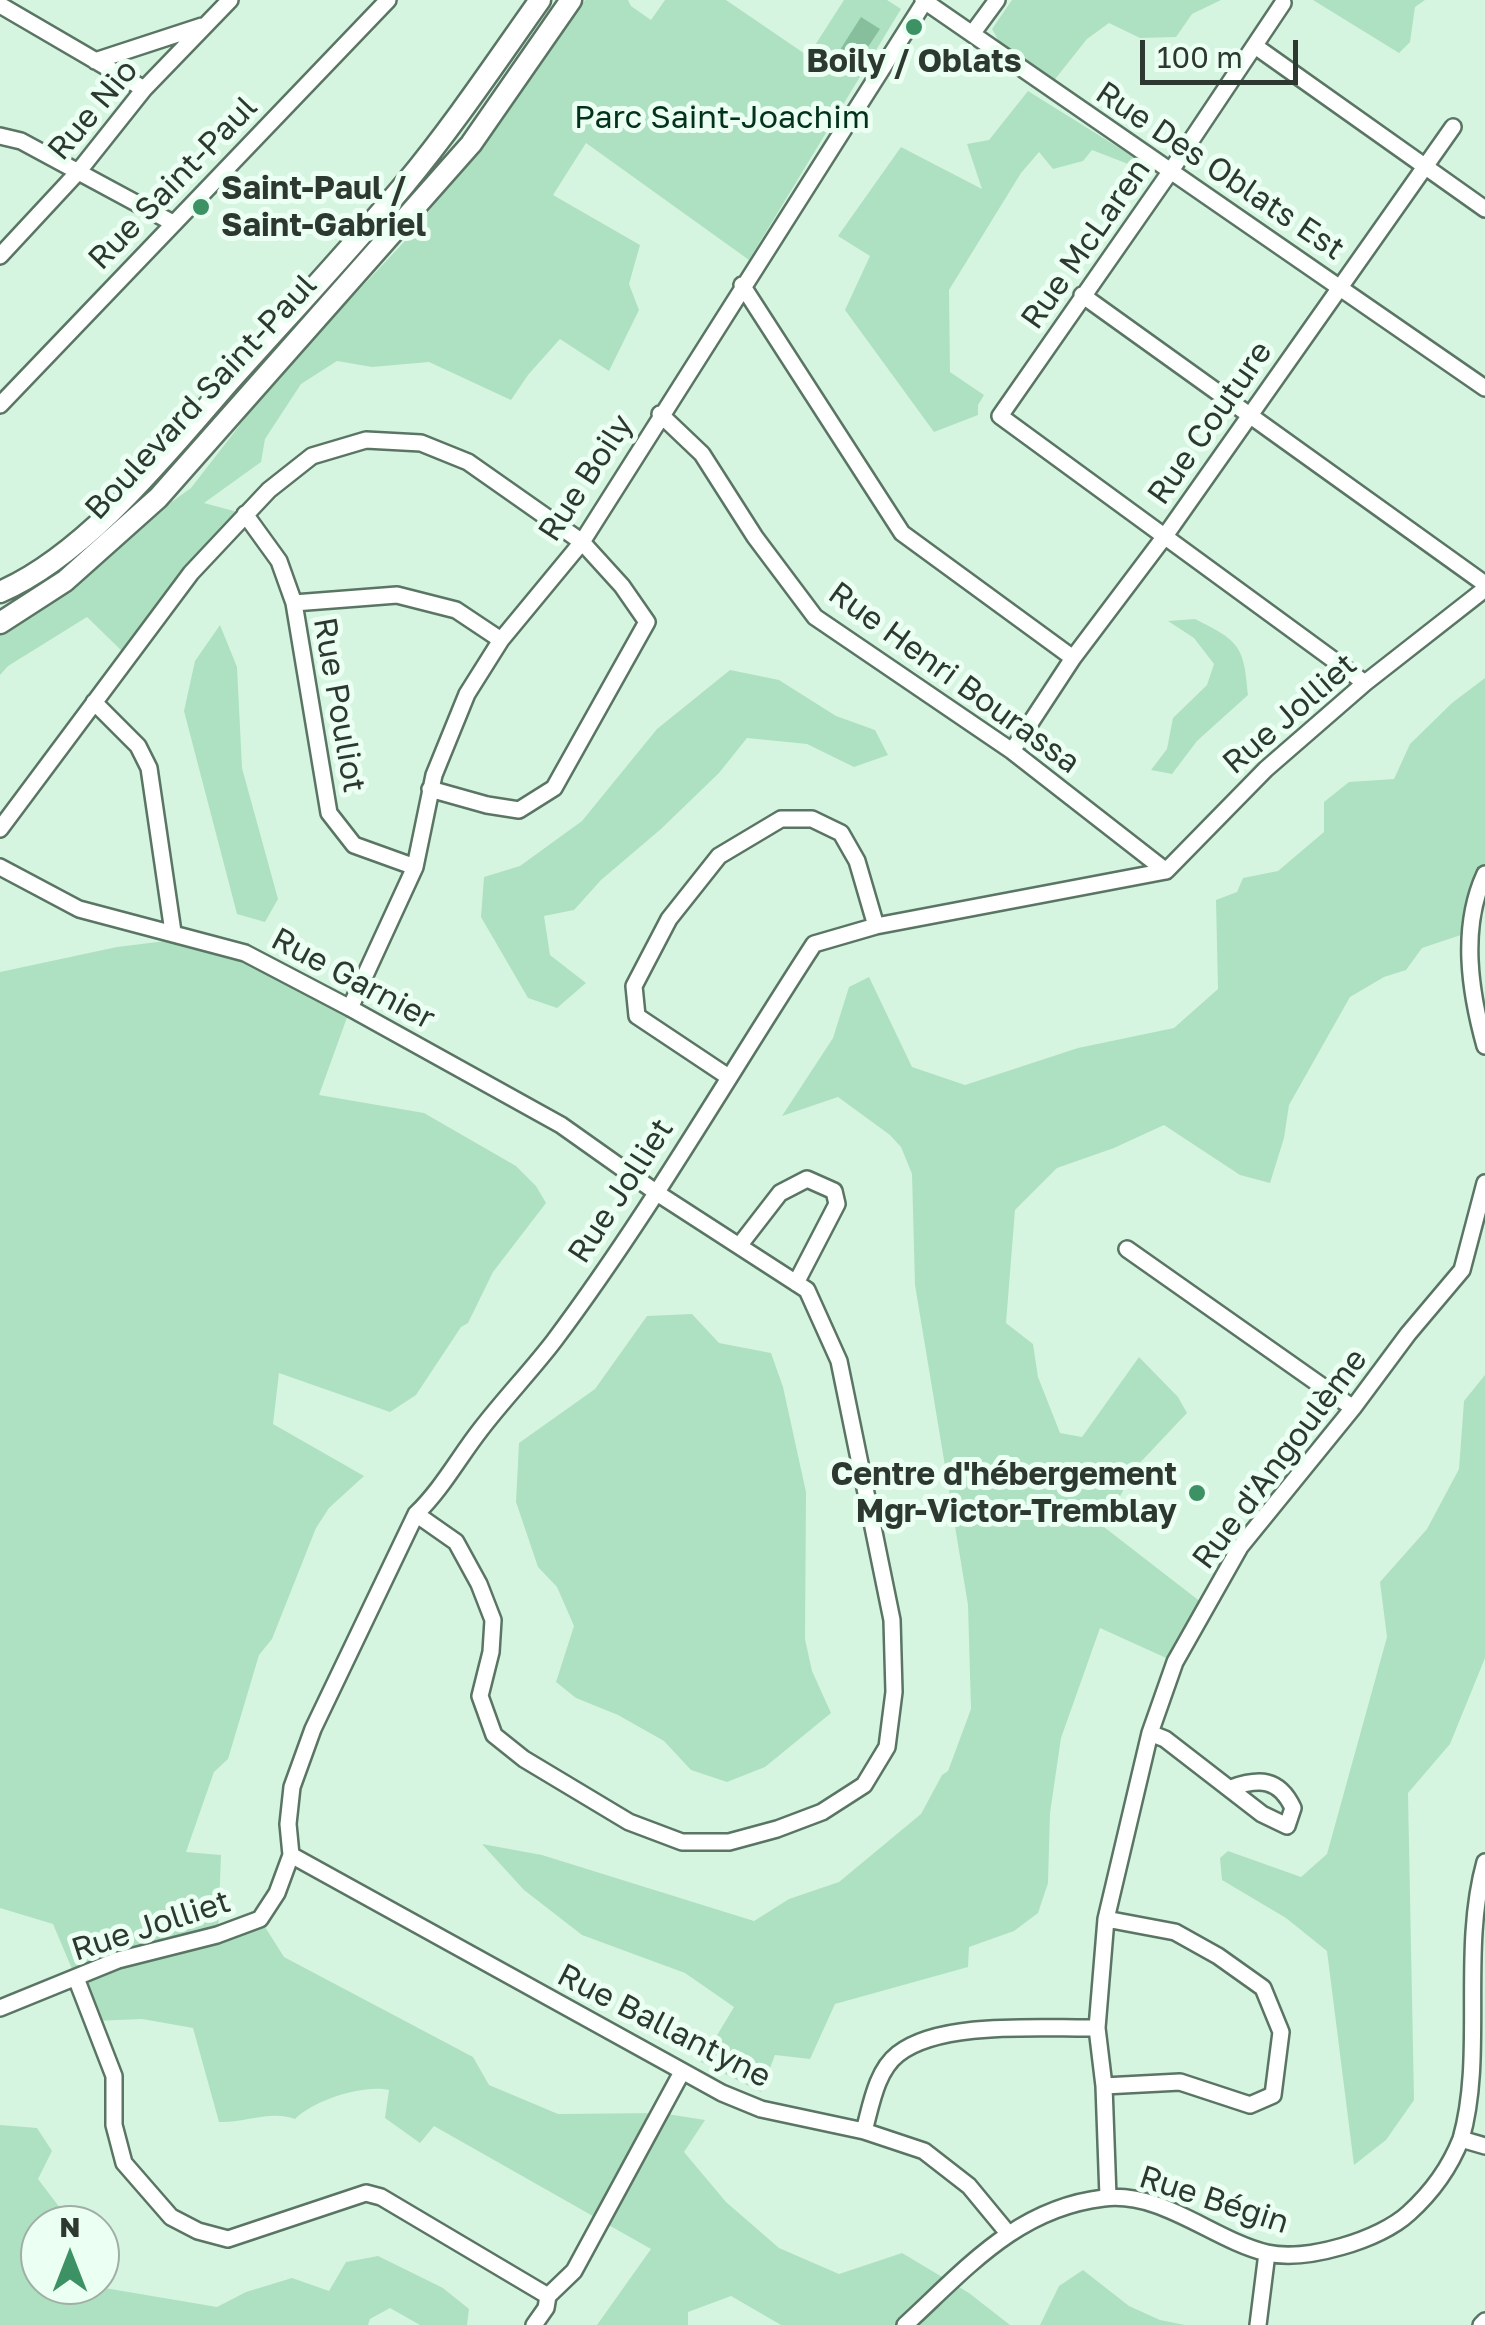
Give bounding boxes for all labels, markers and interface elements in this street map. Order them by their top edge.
marker: Boily / Oblats [903,16,925,38]
scale bar [1145,20,1302,82]
text: 100 m [1157,39,1243,75]
place label: Boily / Oblats [806,43,1022,81]
street label: Rue Nio [40,52,146,168]
street label: Rue Des Oblats Est [1088,74,1352,268]
street label: Rue Saint-Paul [81,88,265,278]
park label: Parc Saint-Joachim [574,99,870,137]
street label: Rue McLaren [1013,151,1159,337]
place label: Saint-Paul / Saint-Gabriel [221,170,426,245]
marker: Saint-Paul / Saint-Gabriel [190,196,212,218]
street label: Boulevard Saint-Paul [77,266,325,528]
street label: Rue Couture [1140,334,1280,512]
street label: Rue Boily [531,407,641,549]
street label: Rue Henri Bourassa [821,574,1087,782]
street label: Rue Pouliot [305,614,373,796]
street label: Rue Jolliet [1215,646,1365,782]
street label: Rue Garnier [265,920,441,1038]
street label: Rue Jolliet [560,1112,682,1270]
street label: Rue d'Angoulème [1185,1341,1375,1577]
place label: Centre d'hébergement Mgr-Victor-Tremblay [831,1456,1177,1531]
marker: Centre d'hébergement Mgr-Victor-Tremblay [1186,1482,1208,1504]
street label: Rue Jolliet [67,1882,235,1970]
street label: Rue Ballantyne [551,1956,777,2096]
street label: Rue Bégin [1134,2158,1294,2242]
north arrow [20,2205,120,2305]
text: N [59,2210,81,2243]

